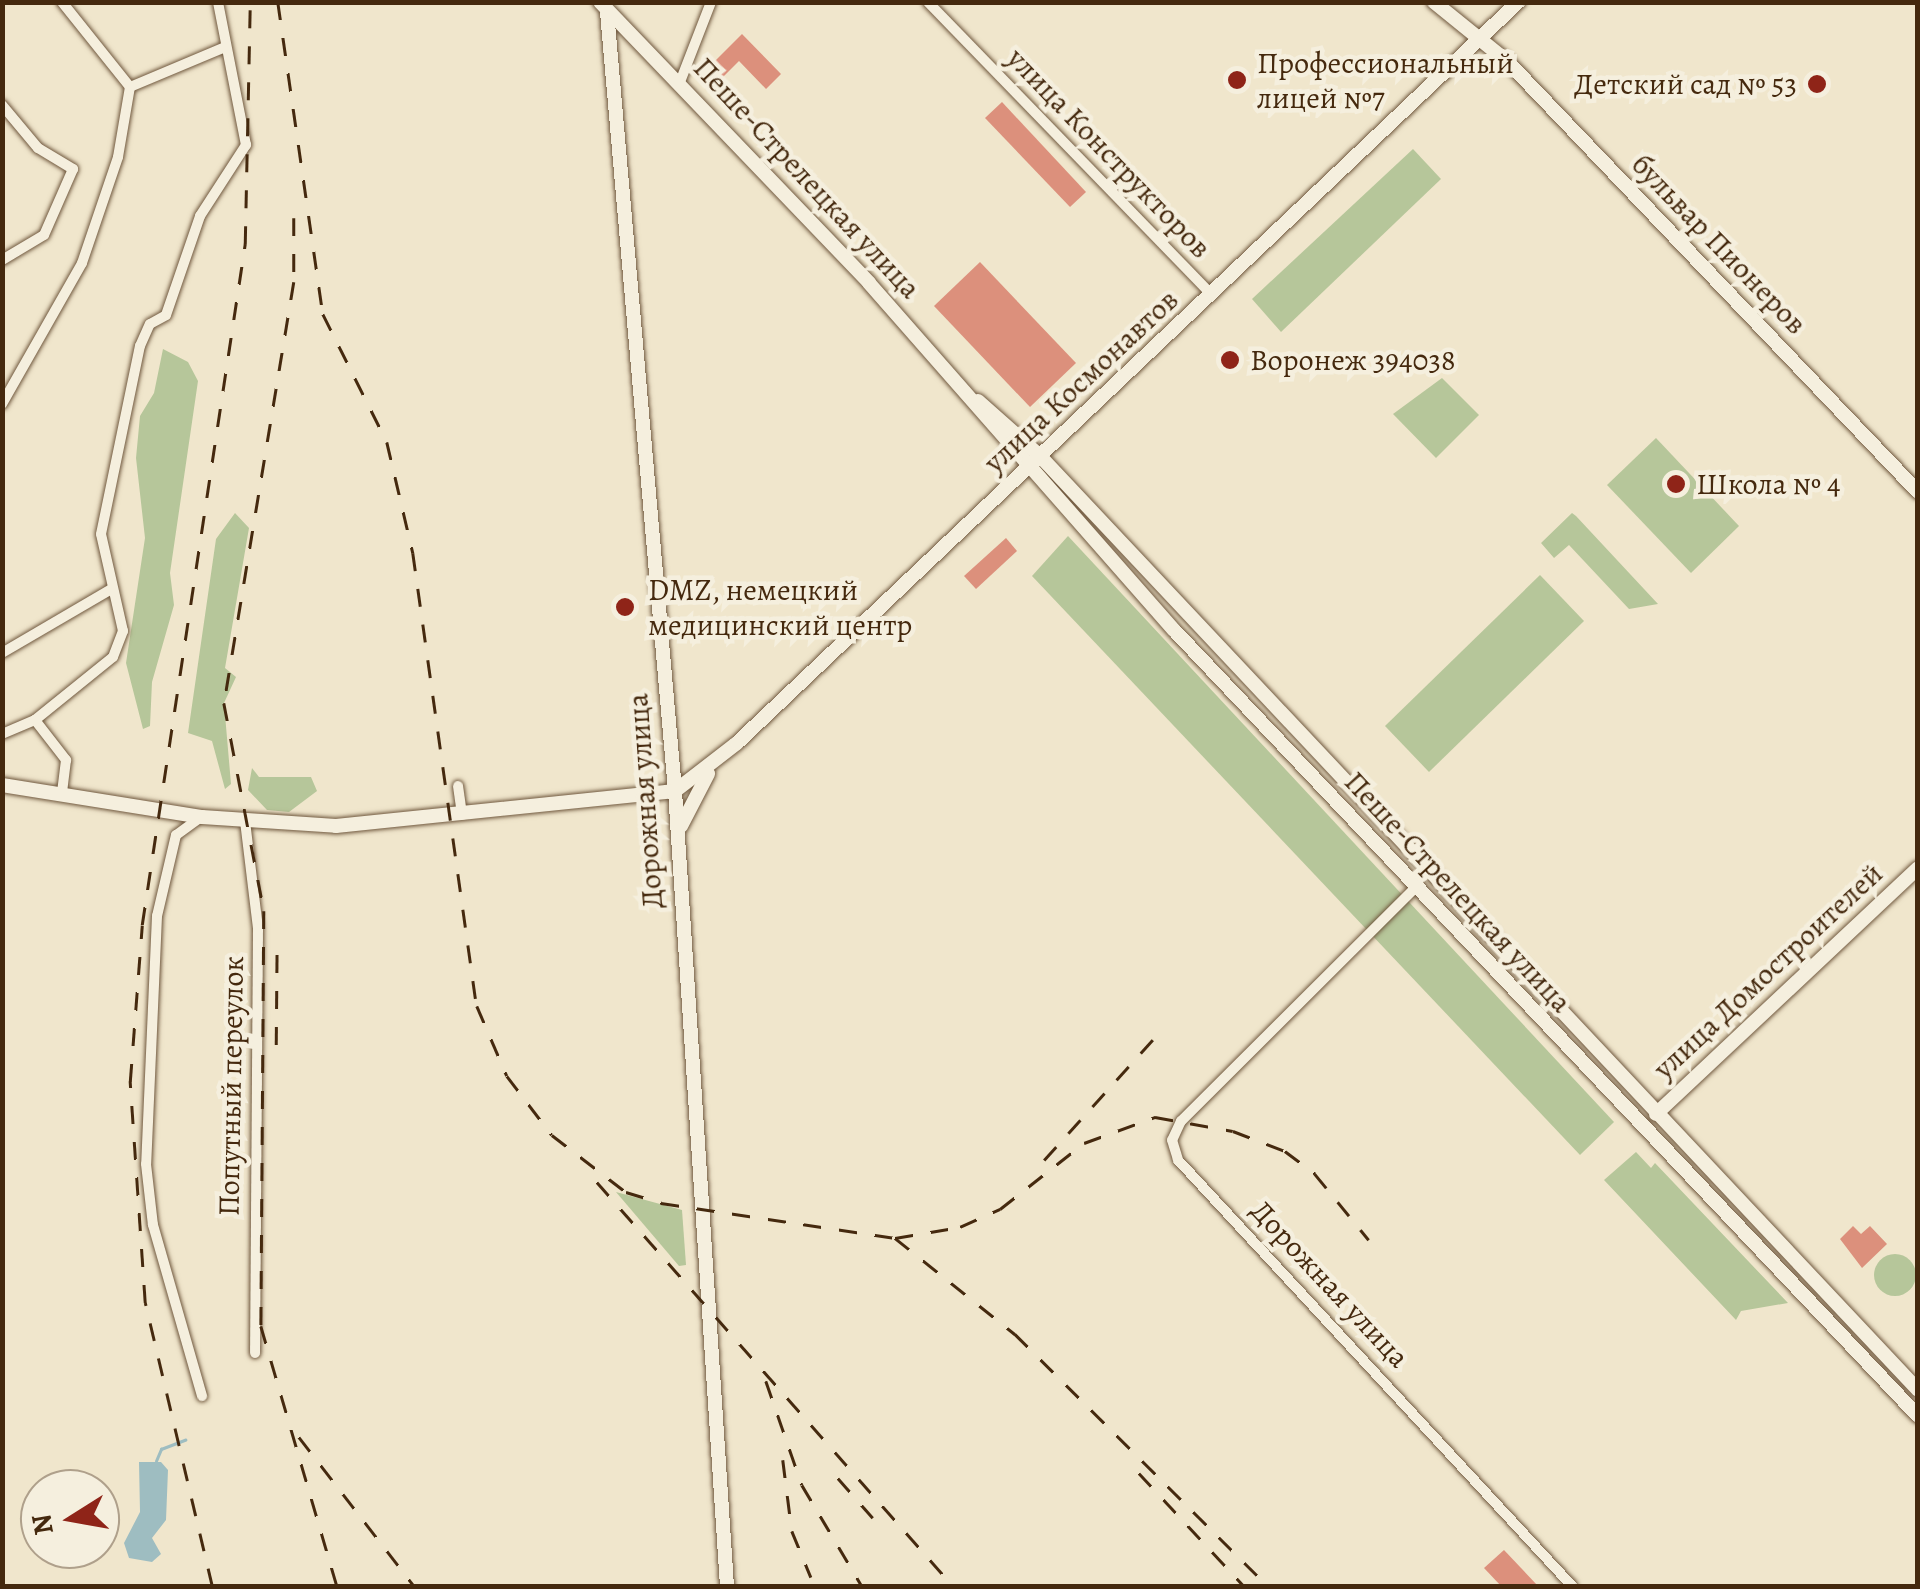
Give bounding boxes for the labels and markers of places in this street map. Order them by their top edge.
place label: Профессиональный лицей №7 [1257,45,1514,116]
place label: Детский сад № 53 [1574,66,1797,102]
marker: Профессиональный лицей №7 [1226,69,1248,91]
marker: Детский сад № 53 [1806,73,1828,95]
place label: Воронеж 394038 [1250,342,1456,378]
marker: Воронеж 394038 [1219,349,1241,371]
place label: Школа № 4 [1696,466,1841,502]
marker: Школа № 4 [1665,473,1687,495]
place label: DMZ, немецкий медицинский центр [648,572,912,642]
marker: DMZ, немецкий медицинский центр [612,594,638,620]

